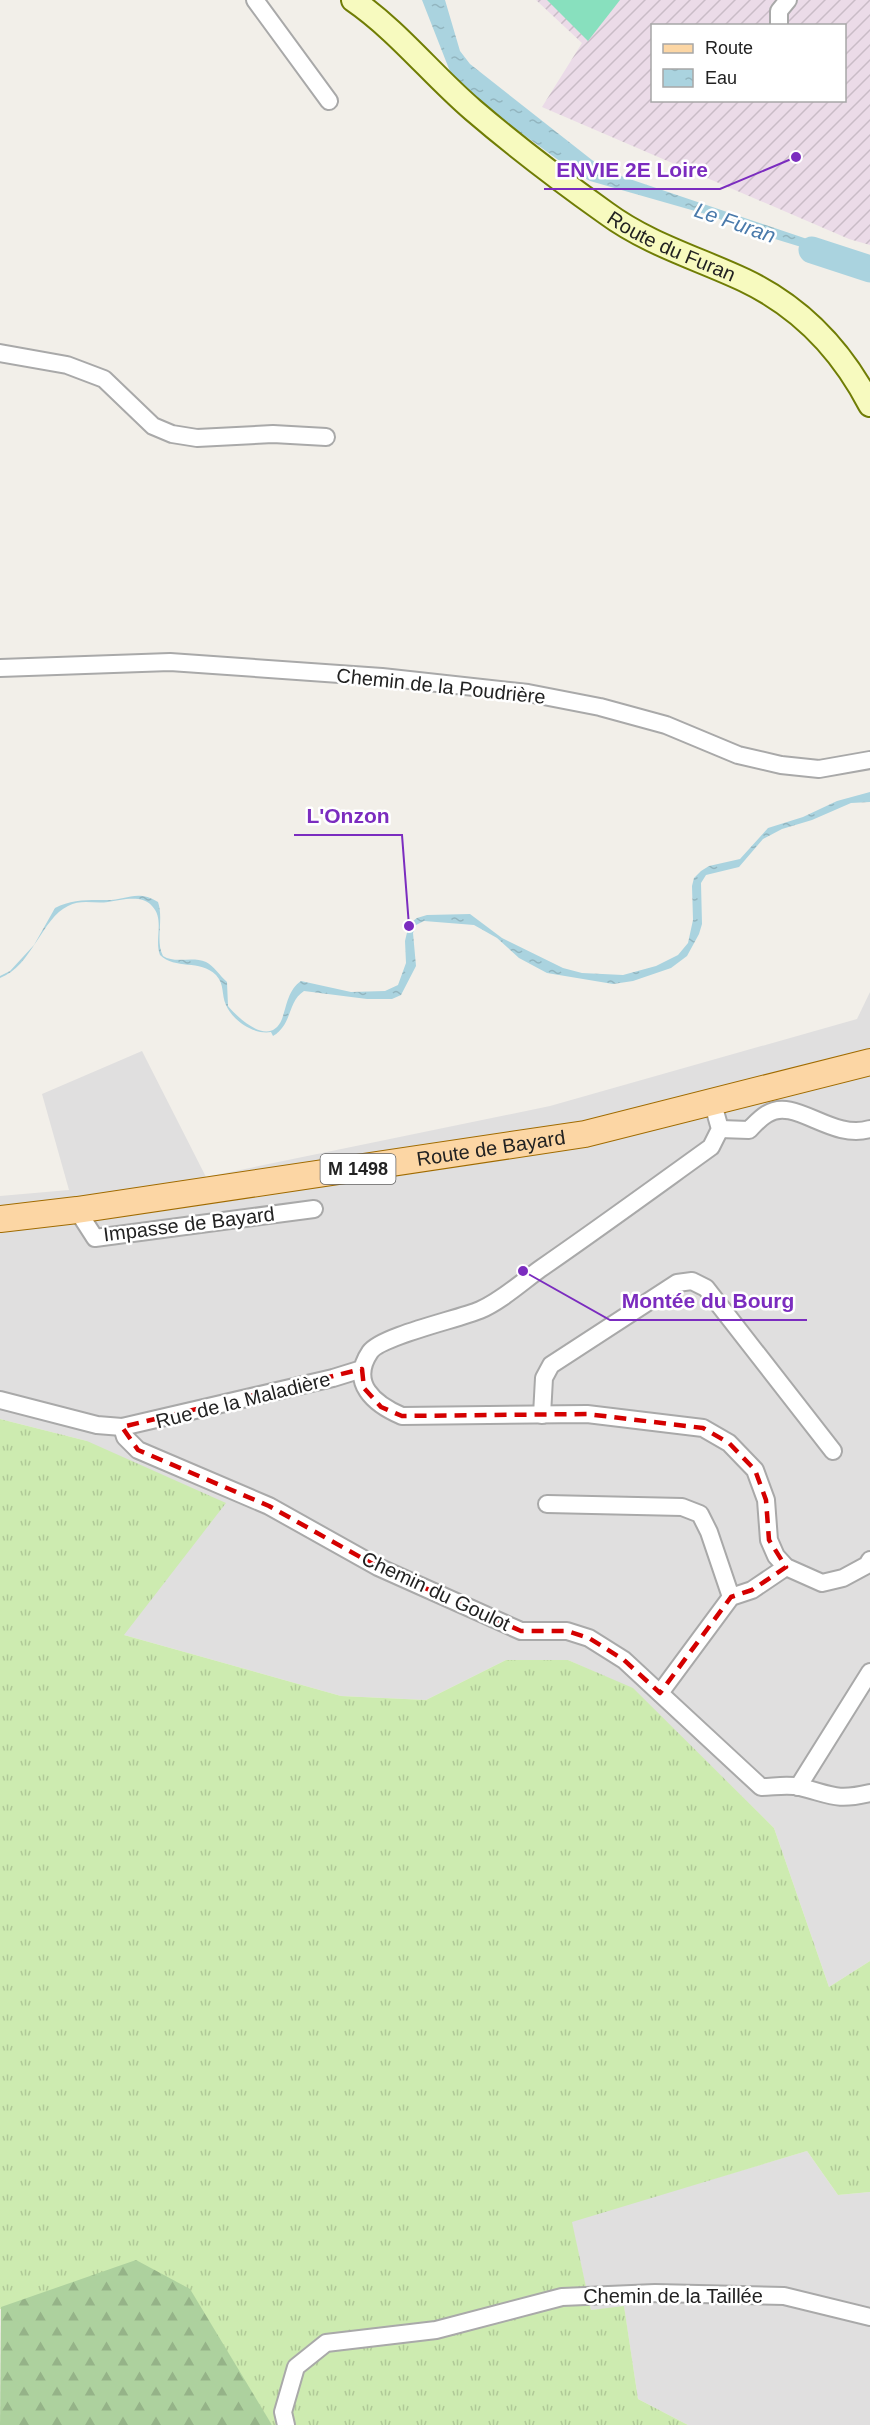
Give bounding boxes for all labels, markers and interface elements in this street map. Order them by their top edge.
legend [651,24,846,102]
text: Route [705,38,753,58]
text: Eau [705,68,737,88]
callout: ENVIE 2E Loire [544,150,720,189]
text: ENVIE 2E Loire [556,158,708,181]
water label: Le Furan [692,198,779,247]
street label: Route du Furan [603,206,739,286]
street label: Chemin de la Poudrière [335,664,547,708]
callout: L'Onzon [294,796,402,835]
text: L'Onzon [306,804,390,827]
street label: Route de Bayard [415,1126,567,1170]
road number: M 1498 [320,1154,395,1184]
street label: Impasse de Bayard [102,1203,276,1245]
callout: Montée du Bourg [610,1281,807,1320]
text: Montée du Bourg [622,1289,794,1312]
street label: Rue de la Maladière [153,1368,333,1432]
street label: Chemin du Goulot [358,1547,514,1635]
street label: Chemin de la Taillée [583,2285,763,2307]

